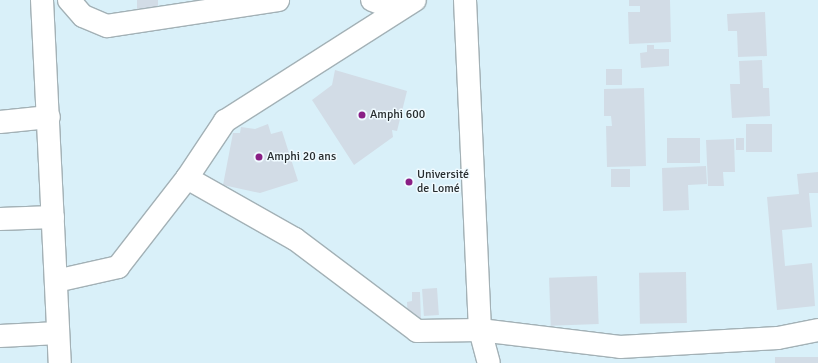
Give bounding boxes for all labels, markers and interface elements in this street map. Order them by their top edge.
place label: Amphi 600 [370,108,425,122]
marker: Amphi 600 [357,110,367,120]
place label: Amphi 20 ans [267,150,336,164]
marker: Amphi 20 ans [254,152,264,162]
place label: Université de Lomé [417,168,469,196]
marker: Université de Lomé [404,177,414,187]

